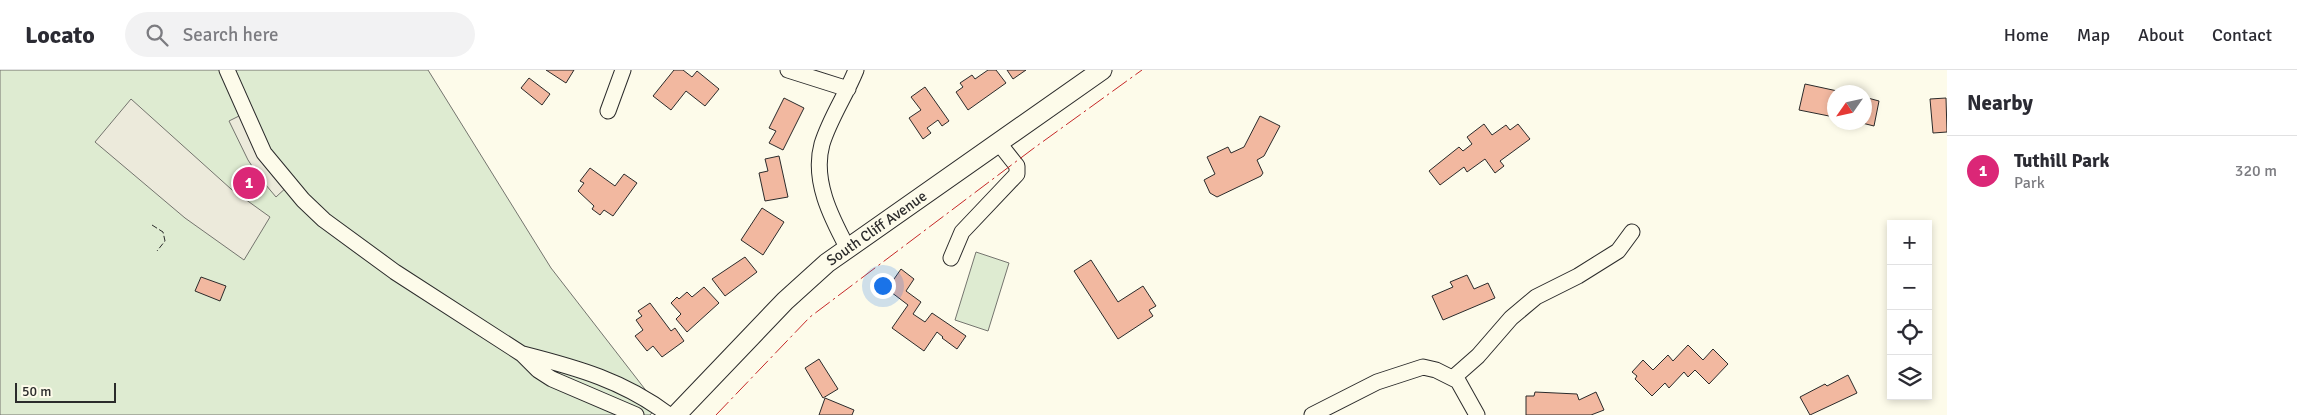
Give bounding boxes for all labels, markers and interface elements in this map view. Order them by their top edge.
search box [125,12,475,57]
text: Locato [25,20,95,50]
icon: search [143,21,171,49]
text: Search here [183,23,279,47]
text: Home [2004,24,2049,46]
text: Map [2077,24,2110,46]
text: About [2138,24,2184,46]
text: Contact [2212,24,2272,46]
north arrow [1827,85,1872,130]
text: Nearby [1967,90,2033,116]
text: Tuthill Park [2014,149,2109,173]
text: 1 [1979,161,1987,181]
text: 320 m [2235,161,2277,181]
pin: 1 [233,164,265,202]
text: Park [2014,173,2045,193]
street label: South Cliff Avenue [823,187,930,270]
map controls [1887,220,1932,400]
button: + [1887,220,1932,265]
button: − [1887,265,1932,310]
your location [870,273,896,299]
button: locate [1887,310,1932,355]
button: layers [1887,355,1932,400]
scale bar [15,380,116,403]
text: 50 m [22,383,51,400]

